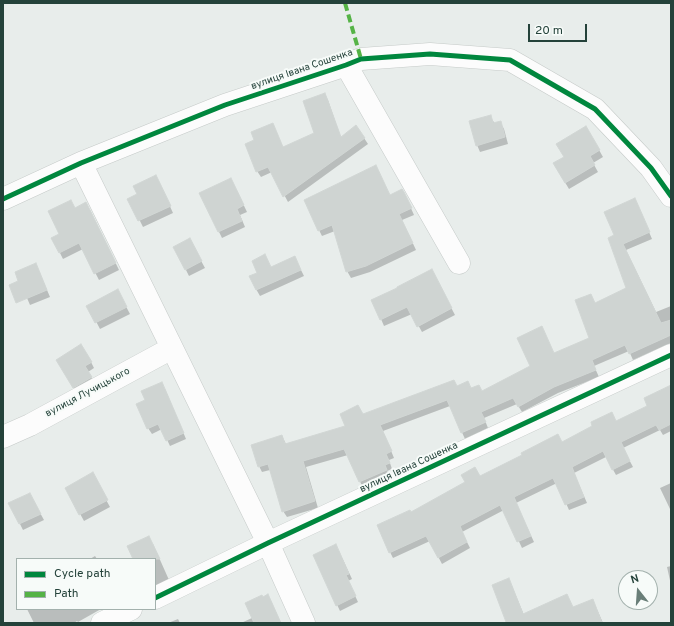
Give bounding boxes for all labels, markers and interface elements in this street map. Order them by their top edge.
scale bar [530,16,589,42]
text: 20 m [535,23,563,39]
street label: вулиця Івана Сошенка [250,47,354,93]
street label: вулиця Лучицького [44,366,132,420]
street label: вулиця Івана Сошенка [358,440,460,496]
legend [16,558,156,610]
text: Cycle path [54,566,111,582]
north arrow [618,570,658,610]
text: N [629,572,641,587]
text: Path [54,586,79,602]

